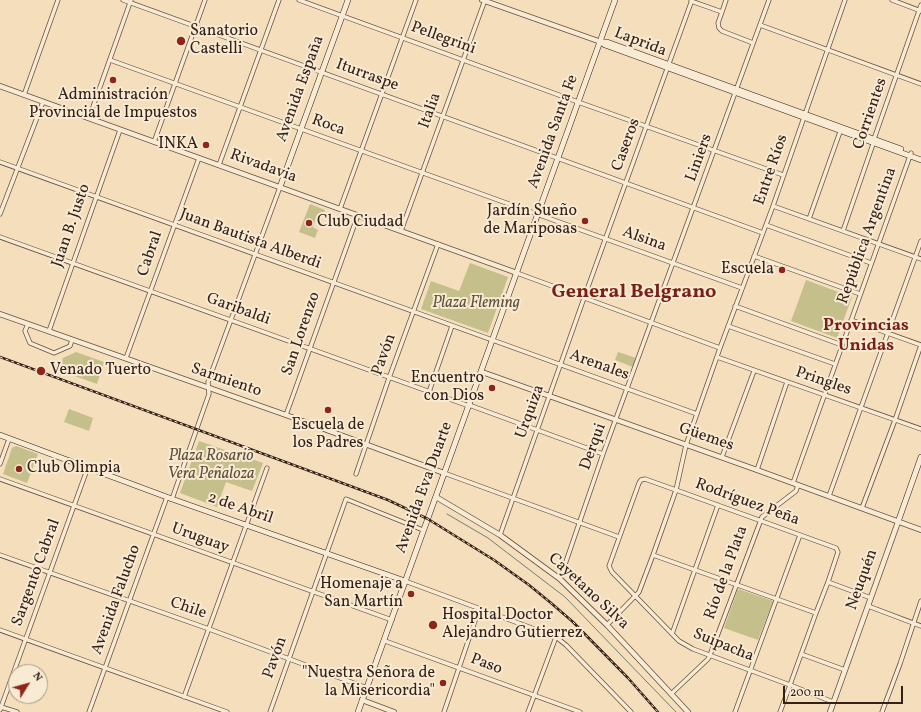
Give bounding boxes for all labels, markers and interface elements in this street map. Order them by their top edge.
street label: Pellegrini [408,18,478,60]
place label: Sanatorio Castelli [190,22,258,60]
street label: Laprida [611,24,669,62]
street label: Avenida España [273,33,329,145]
marker: Sanatorio Castelli [175,35,187,47]
street label: Iturraspe [333,56,401,96]
street label: Avenida Santa Fe [525,73,583,191]
marker: Administración Provincial de Impuestos [108,75,118,85]
street label: Corrientes [850,76,892,152]
place label: Administración Provincial de Impuestos [29,86,197,124]
street label: Italia [416,90,446,132]
street label: Roca [309,111,347,141]
street label: Caseros [609,116,645,174]
street label: Liniers [683,132,717,184]
street label: Entre Ríos [751,132,793,208]
place label: INKA [158,135,198,155]
marker: INKA [201,140,211,150]
street label: Rivadavia [227,146,299,188]
street label: República Argentina [834,165,902,307]
street label: Juan B. Justo [49,182,95,270]
place label: Jardín Sueño de Mariposas [483,202,577,240]
street label: Juan Bautista Alberdi [177,206,323,274]
place label: Club Ciudad [317,213,404,233]
marker: Jardín Sueño de Mariposas [580,216,590,226]
marker: Club Ciudad [304,218,314,228]
street label: Alsina [619,223,669,257]
street label: Cabral [134,229,168,279]
place label: Escuela [721,260,774,280]
marker: Escuela [777,265,787,275]
district label: General Belgrano [552,281,716,305]
street label: Garibaldi [203,290,273,330]
street label: San Lorenzo [279,290,325,378]
park label: Plaza Fleming [432,294,520,314]
district label: Provincias Unidas [823,317,909,357]
street label: Pavón [369,331,401,379]
street label: Arenales [566,346,632,386]
street label: Sarmiento [188,360,264,402]
place label: Venado Tuerto [50,361,151,381]
street label: Pringles [793,364,853,400]
marker: Venado Tuerto [35,365,47,377]
place label: Encuentro con Dios [411,369,484,407]
street label: Urquiza [512,382,550,442]
marker: Encuentro con Dios [487,383,497,393]
marker: Escuela de los Padres [323,405,333,415]
place label: Escuela de los Padres [292,416,364,454]
street label: Avenida Eva Duarte [392,420,458,556]
street label: Güemes [676,420,736,456]
street label: Derqui [577,421,611,473]
park label: Plaza Rosario Vera Peñaloza [167,447,255,485]
place label: Club Olimpia [27,459,121,479]
marker: Club Olimpia [14,464,24,474]
street label: Rodríguez Peña [692,475,802,531]
street label: 2 de Abril [205,489,275,529]
street label: Sargento Cabral [9,517,65,629]
street label: Uruguay [169,520,231,558]
street label: Río de la Plata [701,523,753,623]
street label: Avenida Falucho [88,542,146,658]
street label: Neuquén [843,547,883,613]
street label: Cayetano Silva [544,550,632,634]
place label: Homenaje a San Martín [320,575,403,613]
marker: Homenaje a San Martín [406,589,416,599]
street label: Chile [167,594,209,624]
place label: Hospital Doctor Alejandro Gutierrez [442,606,583,644]
marker: Hospital Doctor Alejandro Gutierrez [427,619,439,631]
street label: Suipacha [690,625,756,667]
street label: Pavón [260,634,292,682]
street label: Paso [467,650,505,680]
north arrow [8,664,48,704]
place label: "Nuestra Señora de la Misericordia" [302,664,435,702]
text: N [29,669,46,685]
marker: "Nuestra Señora de la Misericordia" [438,678,448,688]
scale bar [785,678,905,704]
text: 200 m [790,685,824,701]

